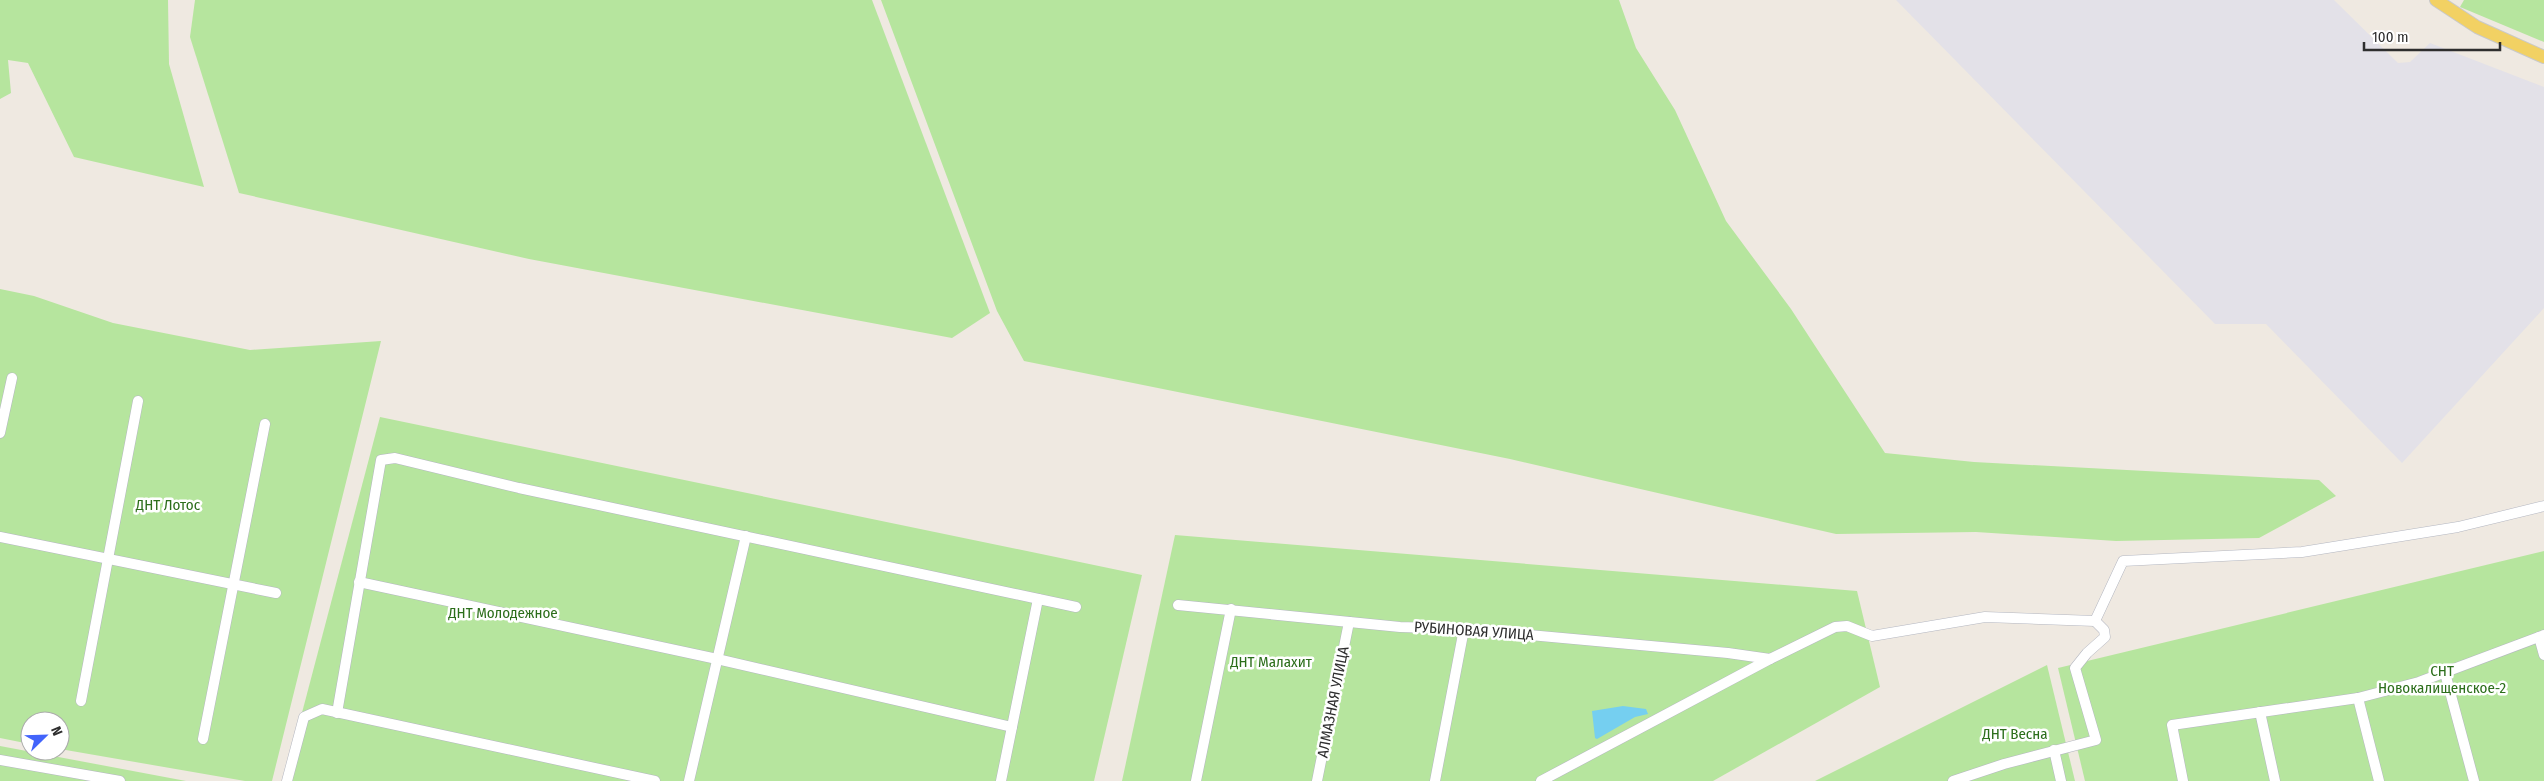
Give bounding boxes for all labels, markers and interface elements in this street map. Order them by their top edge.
scale bar [2364,20,2500,52]
text: 100 m [2372,28,2409,46]
park label: ДНТ Лотос [135,496,201,514]
park label: ДНТ Молодежное [447,604,558,622]
street label: РУБИНОВАЯ УЛИЦА [1414,618,1535,644]
street label: АЛМАЗНАЯ УЛИЦА [1313,645,1353,759]
park label: ДНТ Малахит [1229,653,1313,671]
park label: СНТ Новокалищенское-2 [2378,662,2506,697]
north arrow [20,711,70,761]
text: N [47,724,66,738]
park label: ДНТ Весна [1981,725,2048,743]

